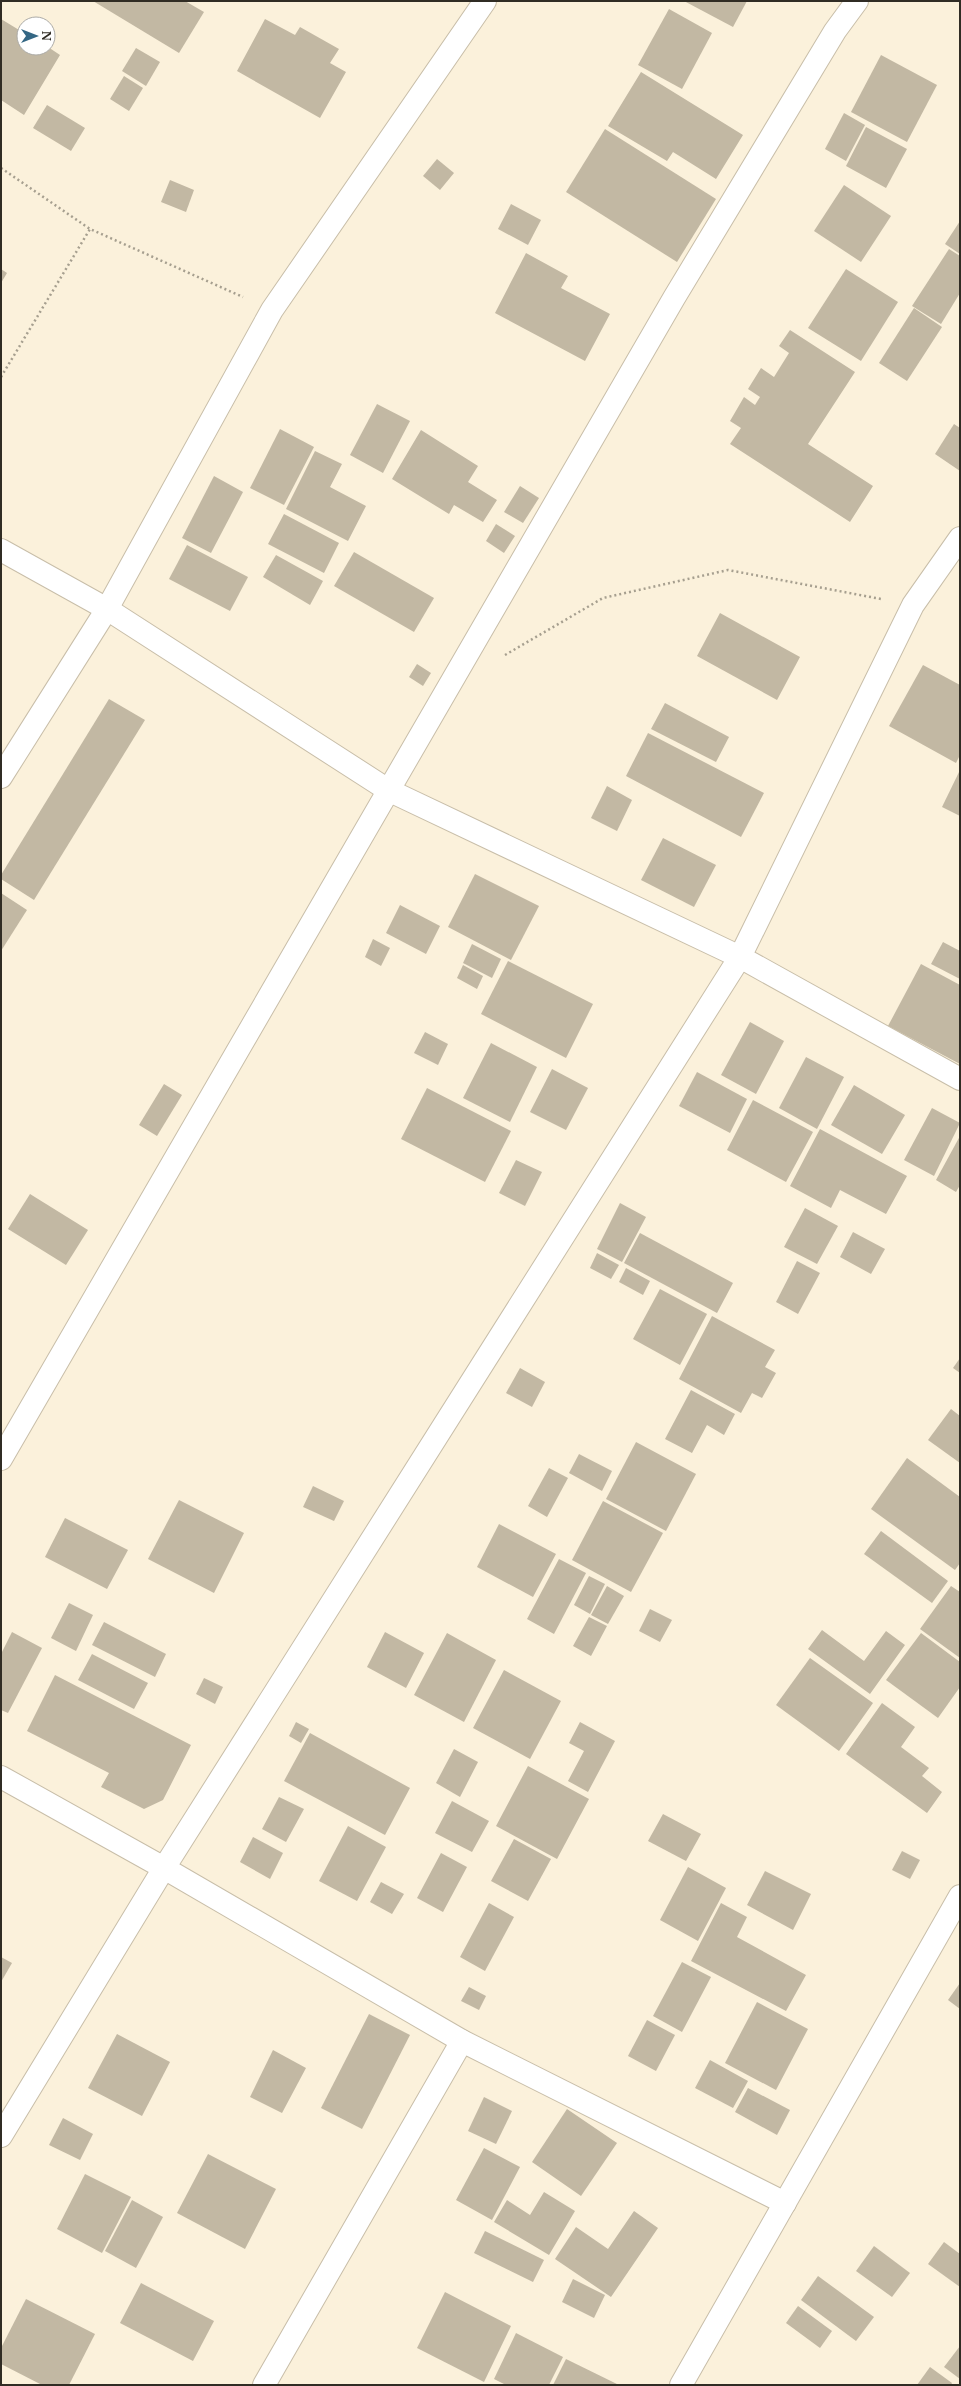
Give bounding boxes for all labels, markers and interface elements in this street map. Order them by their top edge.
north arrow [16,16,56,56]
text: N [39,31,53,42]

